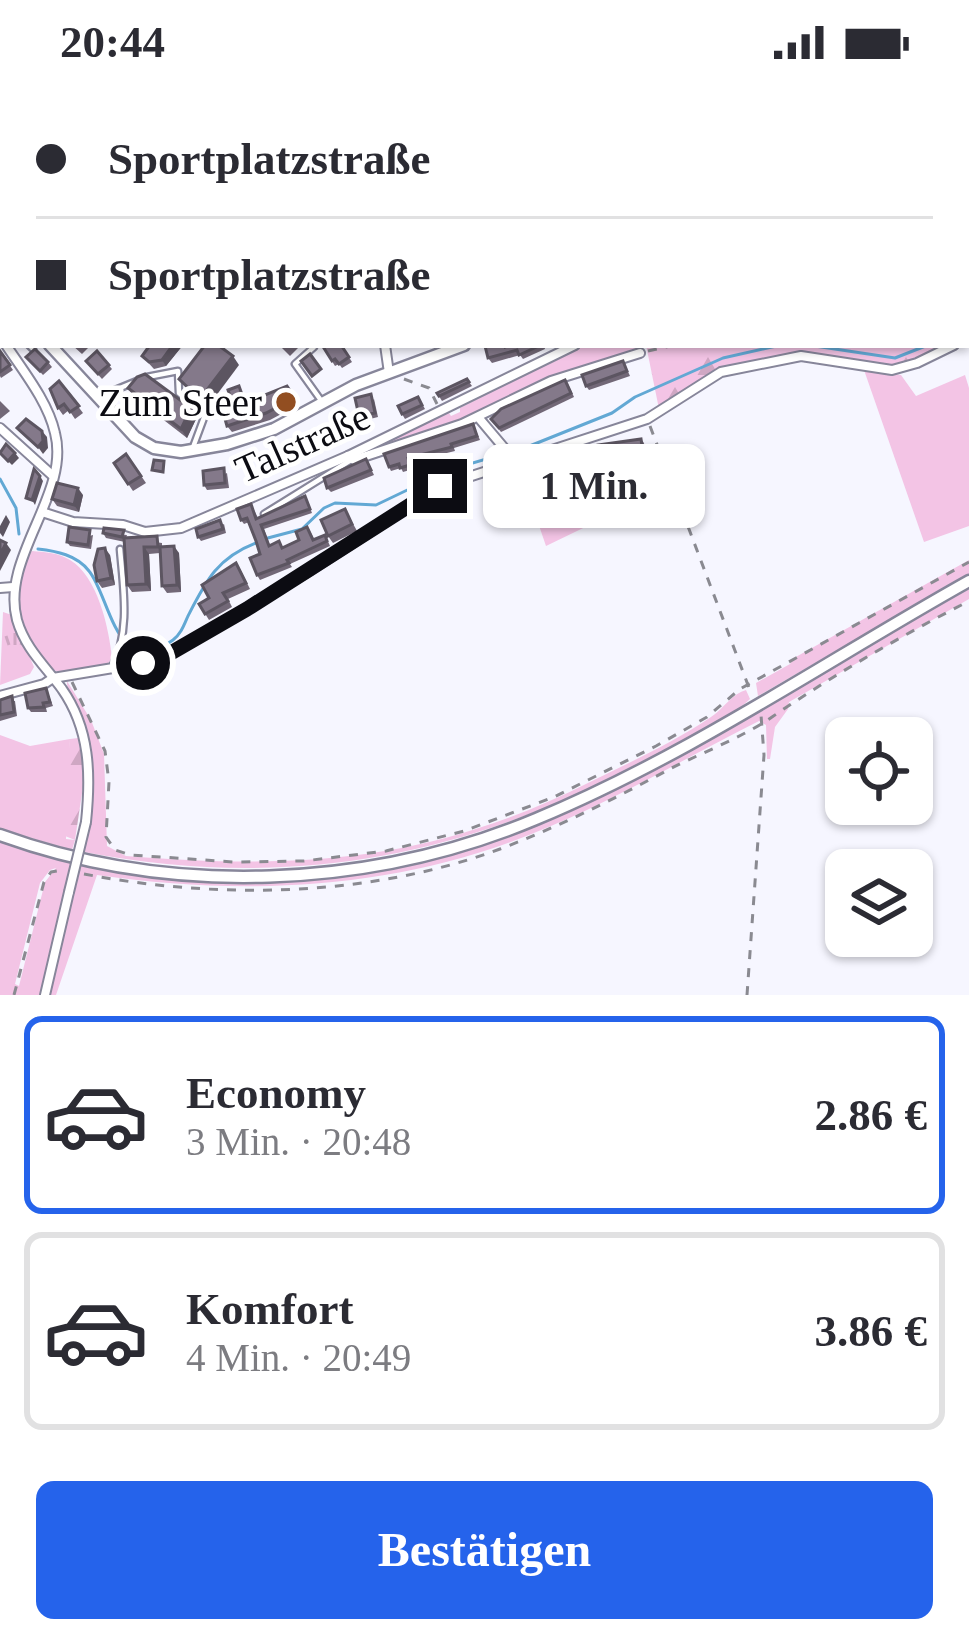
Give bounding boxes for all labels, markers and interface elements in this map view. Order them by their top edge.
text: 20:44 [60,17,165,67]
text: Sportplatzstraße [108,134,430,184]
text: Sportplatzstraße [108,250,430,300]
place label: Zum Steer [98,381,262,424]
marker: Zum Steer [273,389,299,415]
street label: Talstraße [228,394,376,491]
callout: 1 Min. [482,444,704,528]
route end [413,459,467,513]
text: 1 Min. [540,464,648,507]
route start [116,636,170,690]
map controls [825,717,933,957]
button: locate [825,717,933,825]
button: layers [825,849,933,957]
icon: car [42,1061,150,1169]
text: Economy [186,1068,366,1118]
text: 2.86 € [815,1090,927,1140]
text: 3 Min. · 20:48 [186,1120,411,1163]
icon: car [42,1277,150,1385]
text: Komfort [186,1284,353,1334]
text: 3.86 € [815,1306,927,1356]
text: 4 Min. · 20:49 [186,1336,411,1379]
button: Bestätigen [36,1481,933,1619]

